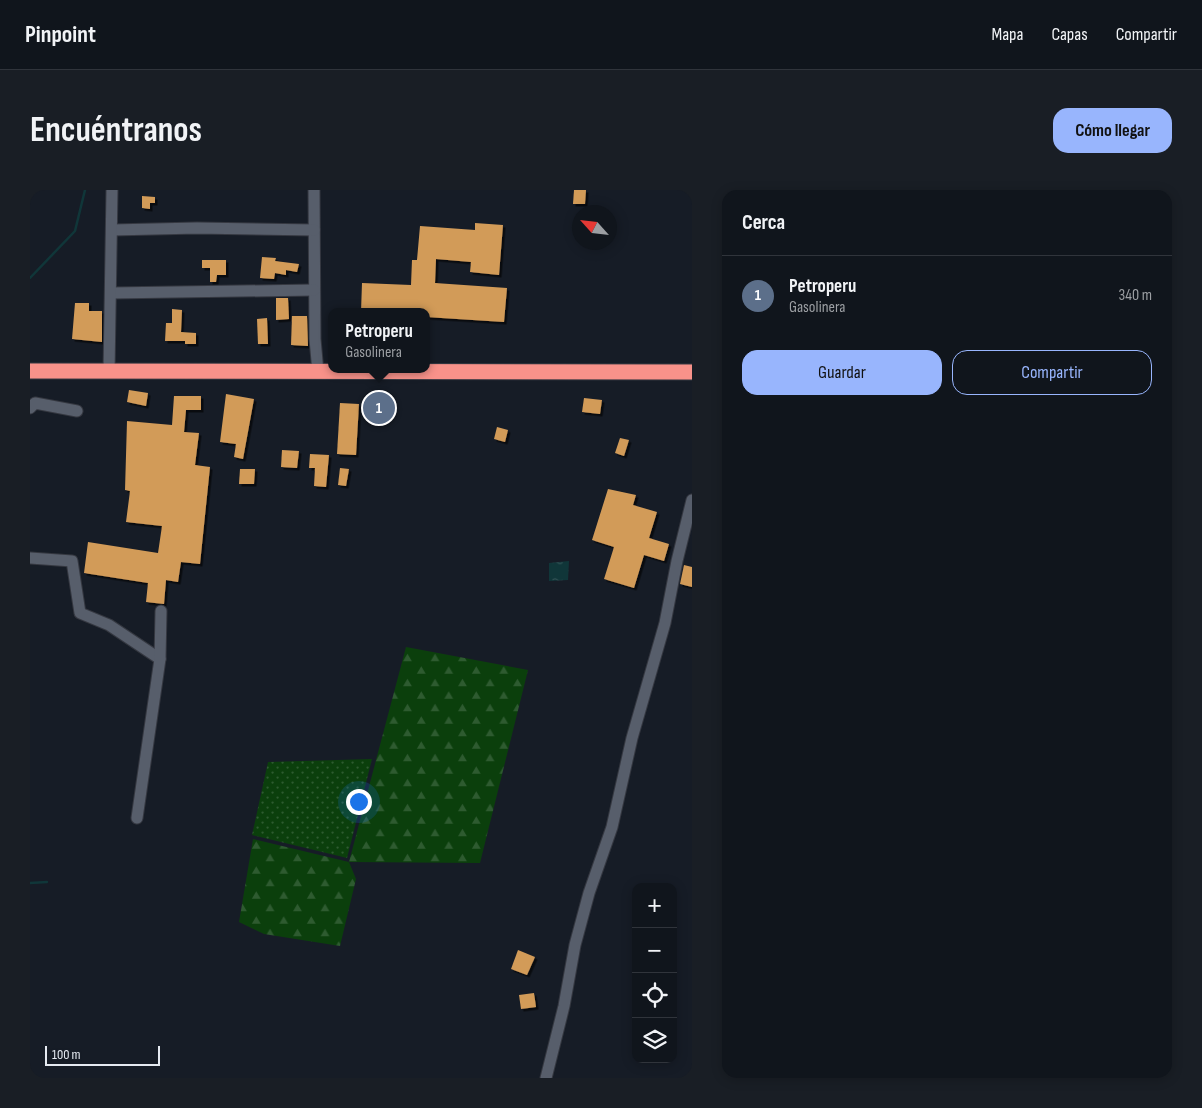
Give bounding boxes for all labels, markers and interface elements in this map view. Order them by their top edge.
text: Pinpoint [25,20,96,49]
text: Mapa [991,24,1023,45]
text: Capas [1051,24,1088,45]
text: Compartir [1116,24,1177,45]
button: Cómo llegar [1053,108,1172,153]
text: Encuéntranos [30,109,202,152]
north arrow [572,205,617,250]
text: Cerca [742,210,785,235]
text: Petroperu [789,275,856,298]
text: 1 [755,286,761,305]
text: 340 m [1119,286,1152,305]
text: Gasolinera [789,298,846,317]
popup [328,308,430,373]
text: Petroperu [345,320,413,343]
text: Gasolinera [345,343,402,362]
button: Guardar [742,350,942,395]
button: Compartir [952,350,1152,395]
pin: 1 [363,389,395,427]
your location [346,789,372,815]
map controls [632,883,677,1063]
button: + [632,883,677,928]
button: − [632,928,677,973]
button: locate [632,973,677,1018]
button: layers [632,1018,677,1063]
scale bar [45,1043,160,1066]
text: 100 m [52,1046,81,1063]

